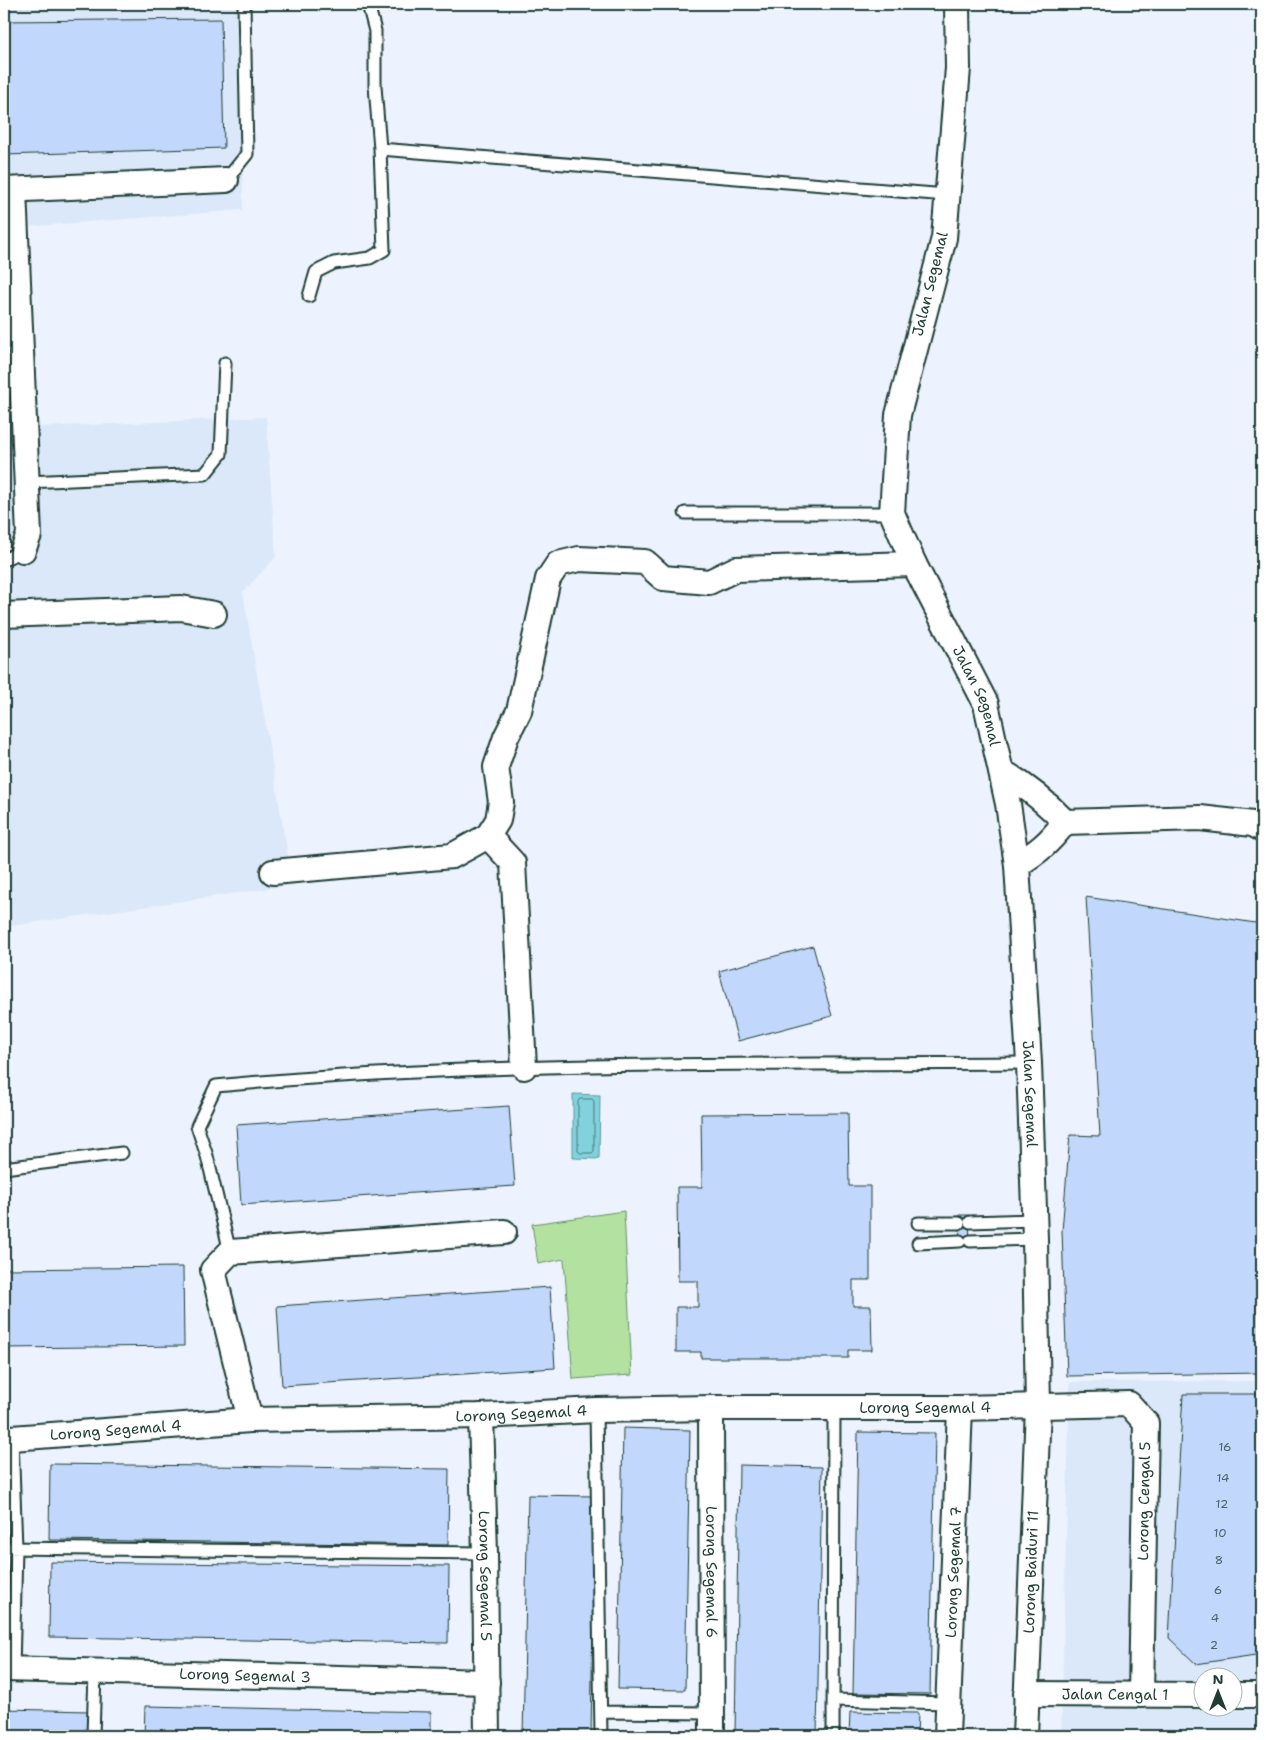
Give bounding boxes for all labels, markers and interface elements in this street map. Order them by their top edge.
street label: Jalan Segemal [907,229,953,338]
street label: Jalan Segemal [948,642,1005,748]
street label: Jalan Segemal [1018,1040,1042,1148]
street label: Lorong Segemal 4 [859,1397,991,1418]
street label: Lorong Segemal 4 [455,1400,588,1426]
street label: Lorong Segemal 4 [49,1415,182,1445]
house number: 16 [1218,1439,1232,1455]
street label: Lorong Cengal 5 [1133,1441,1155,1561]
house number: 14 [1217,1470,1229,1486]
house number: 12 [1216,1496,1228,1512]
street label: Lorong Segemal 6 [701,1506,722,1638]
street label: Lorong Segemal 7 [941,1506,966,1638]
street label: Lorong Segemal 5 [474,1510,496,1641]
street label: Lorong Baiduri 11 [1019,1510,1043,1634]
house number: 10 [1213,1525,1227,1541]
house number: 8 [1215,1552,1223,1568]
house number: 6 [1214,1582,1222,1598]
house number: 4 [1211,1610,1219,1626]
house number: 2 [1210,1637,1218,1653]
street label: Lorong Segemal 3 [179,1664,311,1687]
north arrow [1194,1668,1244,1718]
text: N [1212,1670,1224,1688]
street label: Jalan Cengal 1 [1061,1684,1169,1705]

